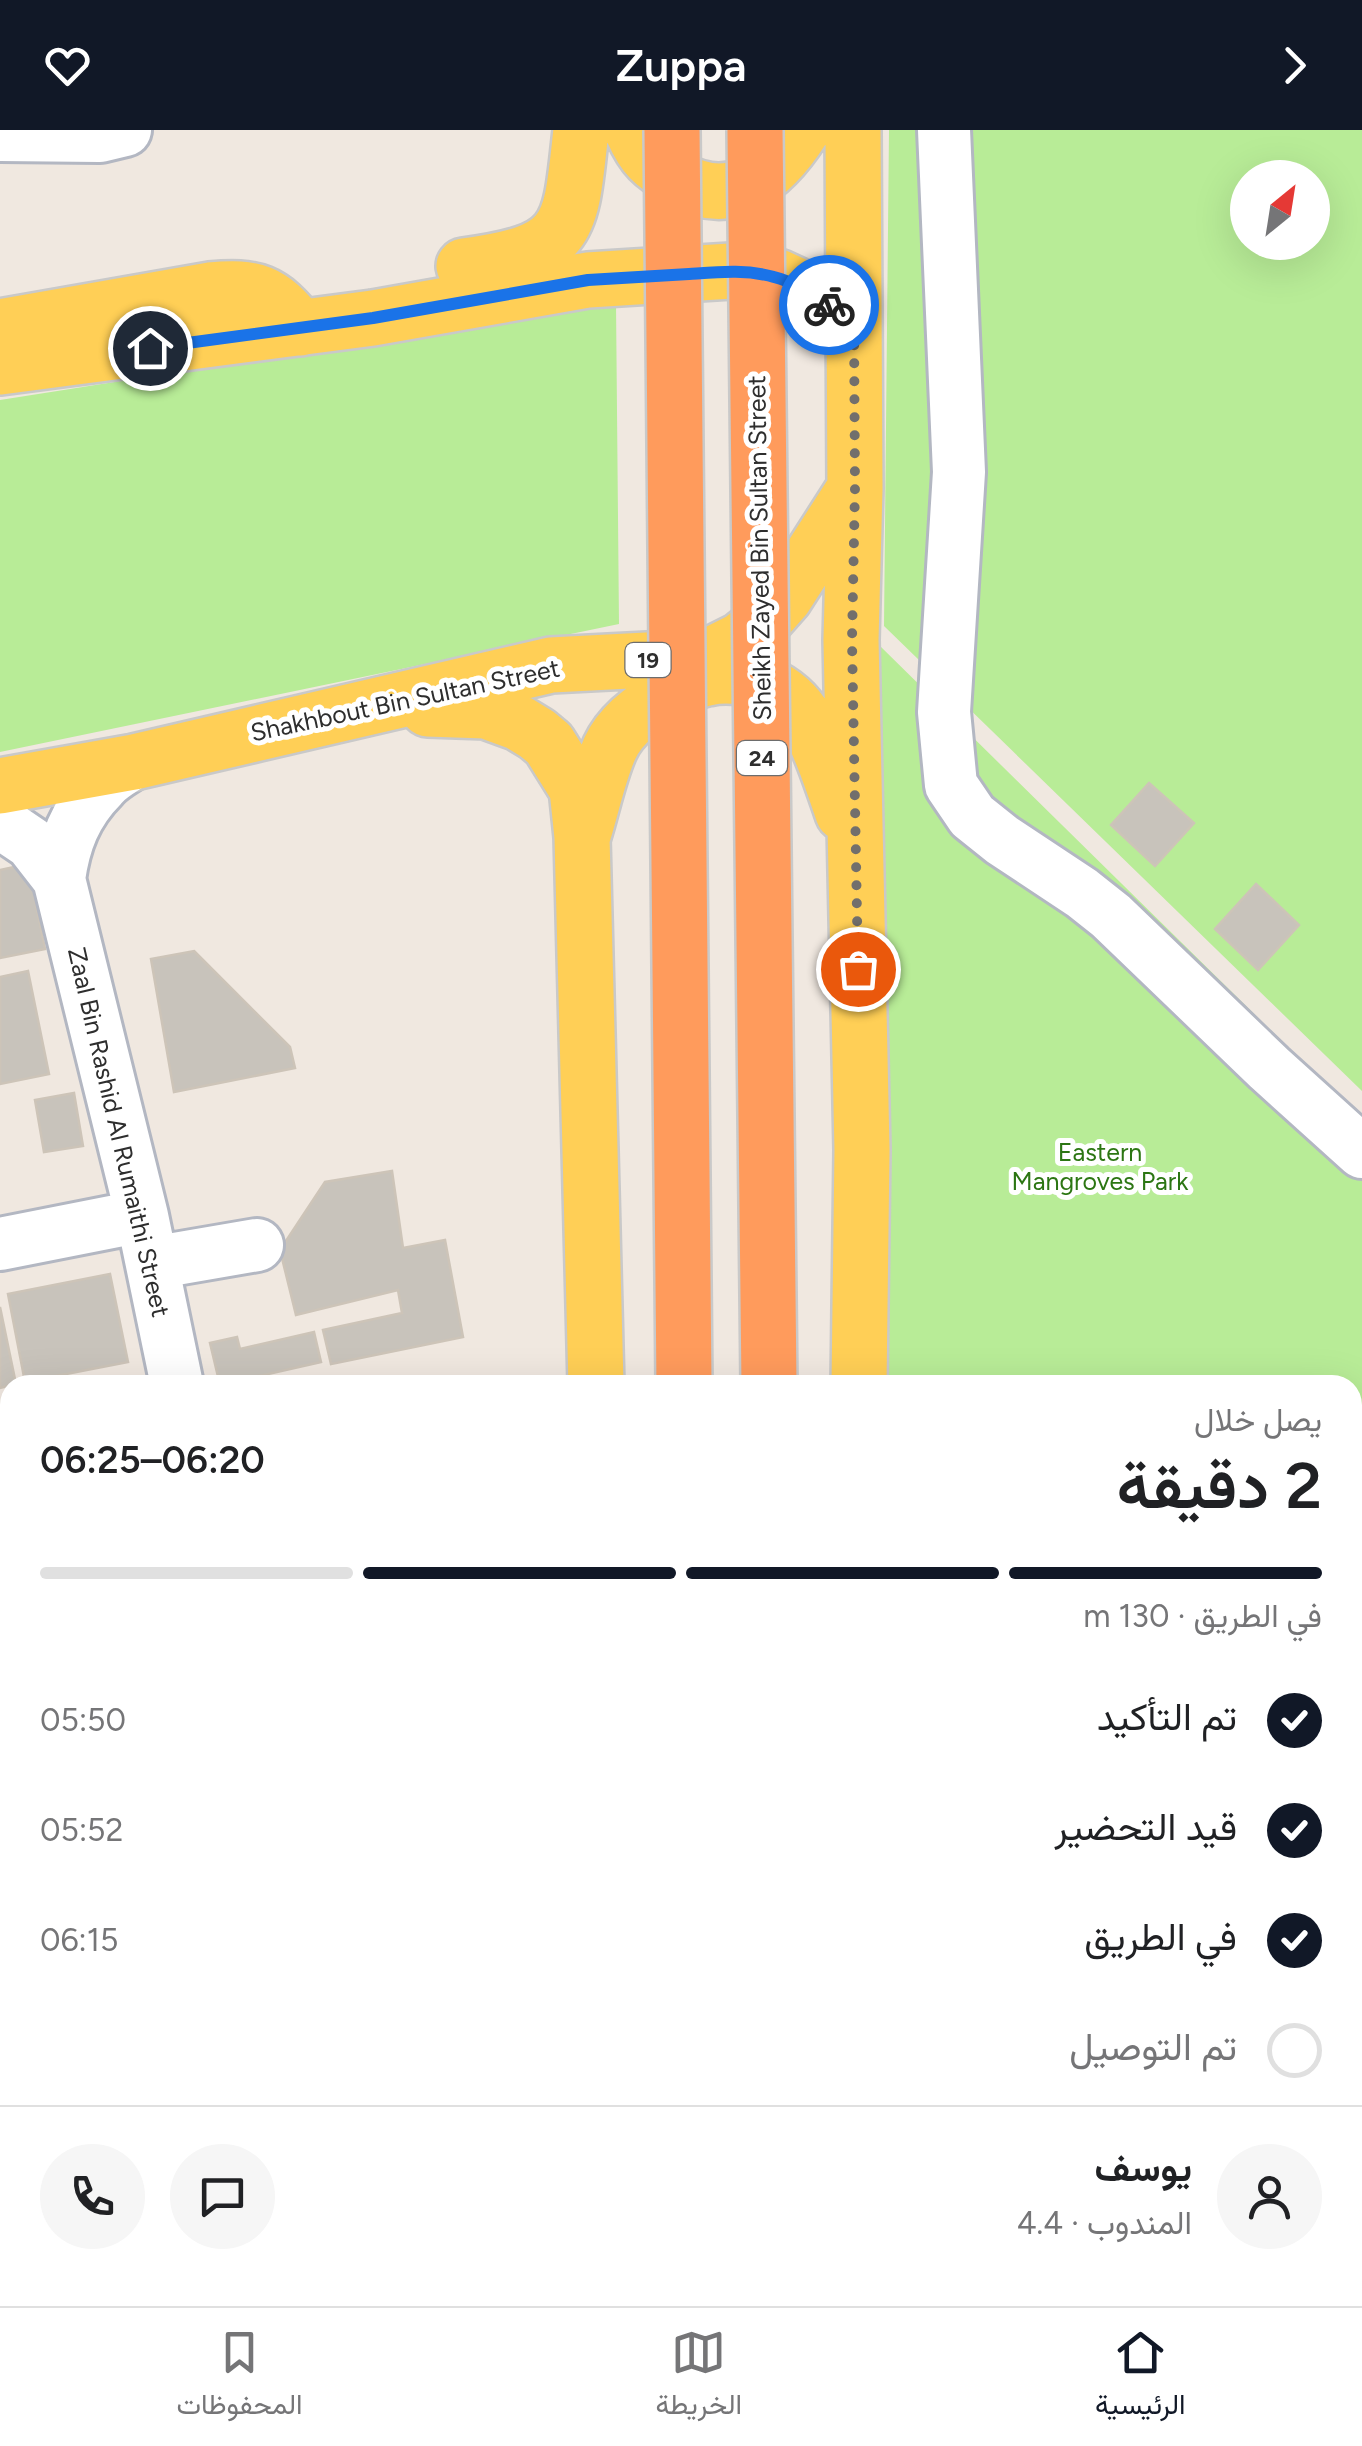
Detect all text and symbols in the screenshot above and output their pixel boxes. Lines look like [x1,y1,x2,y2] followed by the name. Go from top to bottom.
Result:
[40,38,95,93] icon: heart
[615,38,747,92] text: Zuppa
[1267,38,1322,93] icon: forward
[1230,160,1330,260] north arrow
[1230,160,1330,260] map controls
[779,255,879,355] courier
[802,278,857,333] icon: bike
[108,306,193,391] pin
[123,321,178,376] icon: home
[741,375,777,721] street label: Sheikh Zayed Bin Sultan Street
[626,643,670,677] road number: 19
[248,653,562,747] street label: Shakhbout Bin Sultan Street
[737,741,787,775] road number: 24
[816,927,901,1012] pin
[831,942,886,997] icon: bag
[62,944,176,1320] street label: Zaal Bin Rashid Al Rumaithi Street
[1012,1137,1189,1196] park label: Eastern Mangroves Park
[1194,1401,1322,1439] text: يصل خلال
[40,1437,265,1483] text: 06:20–06:25
[1117,1446,1322,1524] text: 2 دقيقة
[1083,1597,1322,1635] text: في الطريق · 130 m
[1267,1693,1322,1748] icon: check
[1097,1694,1237,1740] text: تم التأكيد
[40,1701,126,1739] text: 05:50
[1267,1803,1322,1858] icon: check
[1055,1804,1237,1850] text: قيد التحضير
[40,1811,123,1849] text: 05:52
[1267,1913,1322,1968] icon: check
[1084,1914,1237,1960] text: في الطريق
[40,1921,118,1959] text: 06:15
[1069,2024,1237,2070] text: تم التوصيل
[40,2144,145,2249] button: phone
[170,2144,275,2249] button: chat
[1217,2144,1322,2249] button: person
[1095,2145,1192,2191] text: يوسف
[1017,2204,1192,2242] text: المندوب · 4.4
[176,2325,303,2429] tab: المحفوظات
[656,2325,742,2429] tab: الخريطة
[1095,2325,1186,2429] tab: الرئيسية

